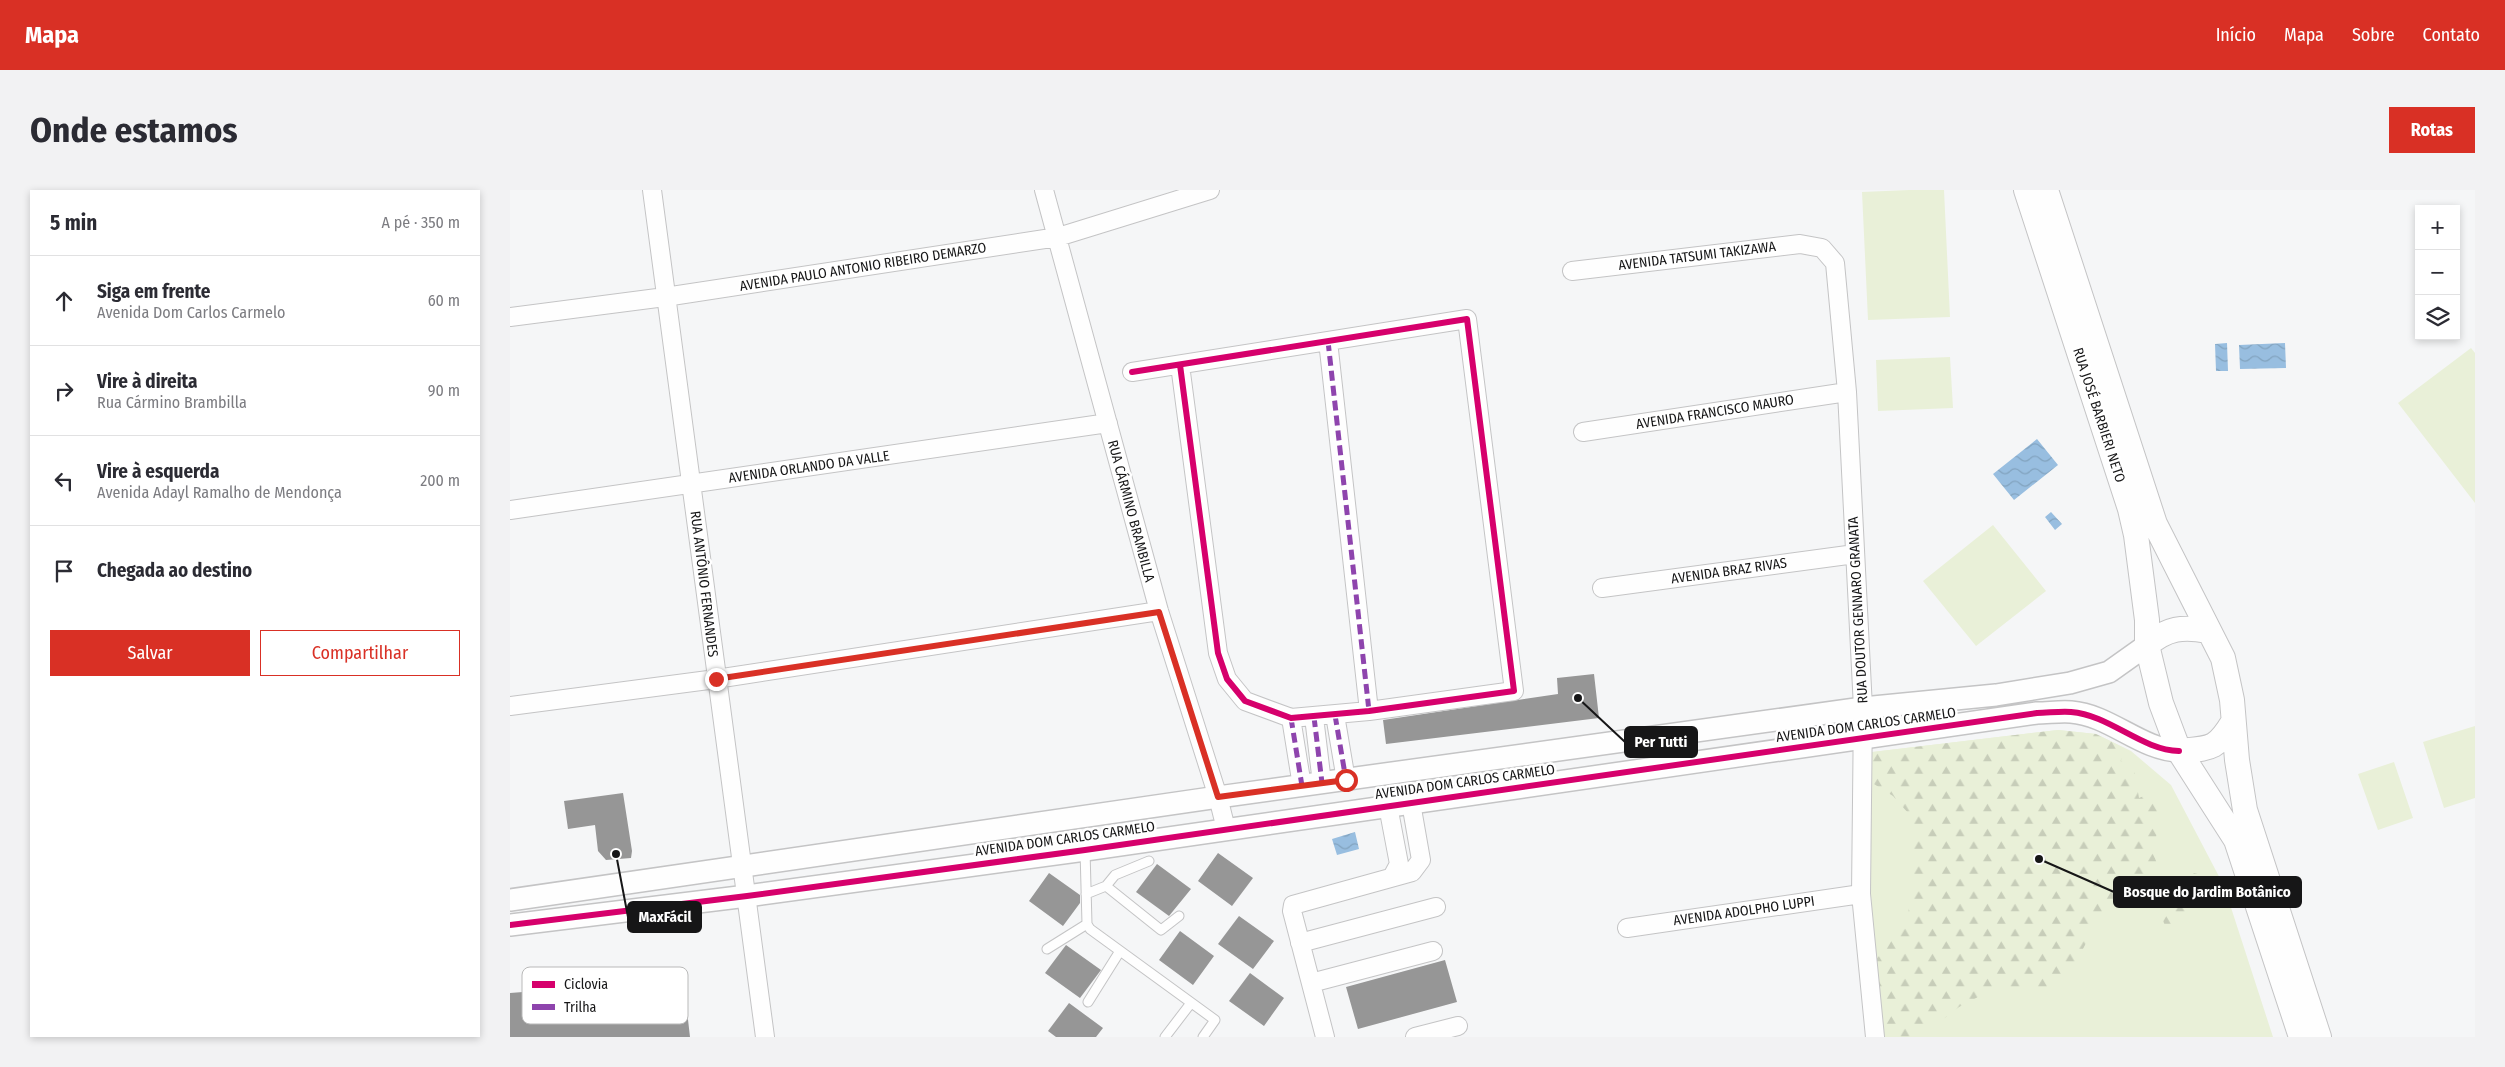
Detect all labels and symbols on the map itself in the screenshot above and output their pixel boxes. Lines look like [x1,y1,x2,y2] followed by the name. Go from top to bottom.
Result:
[1617,238,1777,274] street label: AVENIDA TATSUMI TAKIZAWA
[738,239,988,295] street label: AVENIDA PAULO ANTONIO RIBEIRO DEMARZO
[2069,345,2130,485] street label: RUA JOSÉ BARBIERI NETO
[1635,391,1795,433] street label: AVENIDA FRANCISCO MAURO
[1104,438,1159,584] street label: RUA CÁRMINO BRAMBILLA
[727,447,891,487] street label: AVENIDA ORLANDO DA VALLE
[687,510,722,658] street label: RUA ANTÔNIO FERNANDES
[1845,516,1871,704] street label: RUA DOUTOR GENNARO GRANATA
[1670,554,1788,588] street label: AVENIDA BRAZ RIVAS
[705,668,728,691] route end
[1775,704,1957,746] street label: AVENIDA DOM CARLOS CARMELO
[1625,727,1697,757] callout: Per Tutti
[1635,733,1688,751] text: Per Tutti
[1374,761,1556,803] street label: AVENIDA DOM CARLOS CARMELO
[1335,769,1358,792] route start
[974,818,1156,860] street label: AVENIDA DOM CARLOS CARMELO
[2114,877,2301,907] callout: Bosque do Jardim Botânico
[2123,883,2291,901] text: Bosque do Jardim Botânico
[1672,893,1816,929] street label: AVENIDA ADOLPHO LUPPI
[628,902,701,932] callout: MaxFácil
[639,908,692,926] text: MaxFácil
[522,967,688,1024] legend
[564,976,608,993] text: Ciclovia
[564,999,597,1016] text: Trilha

